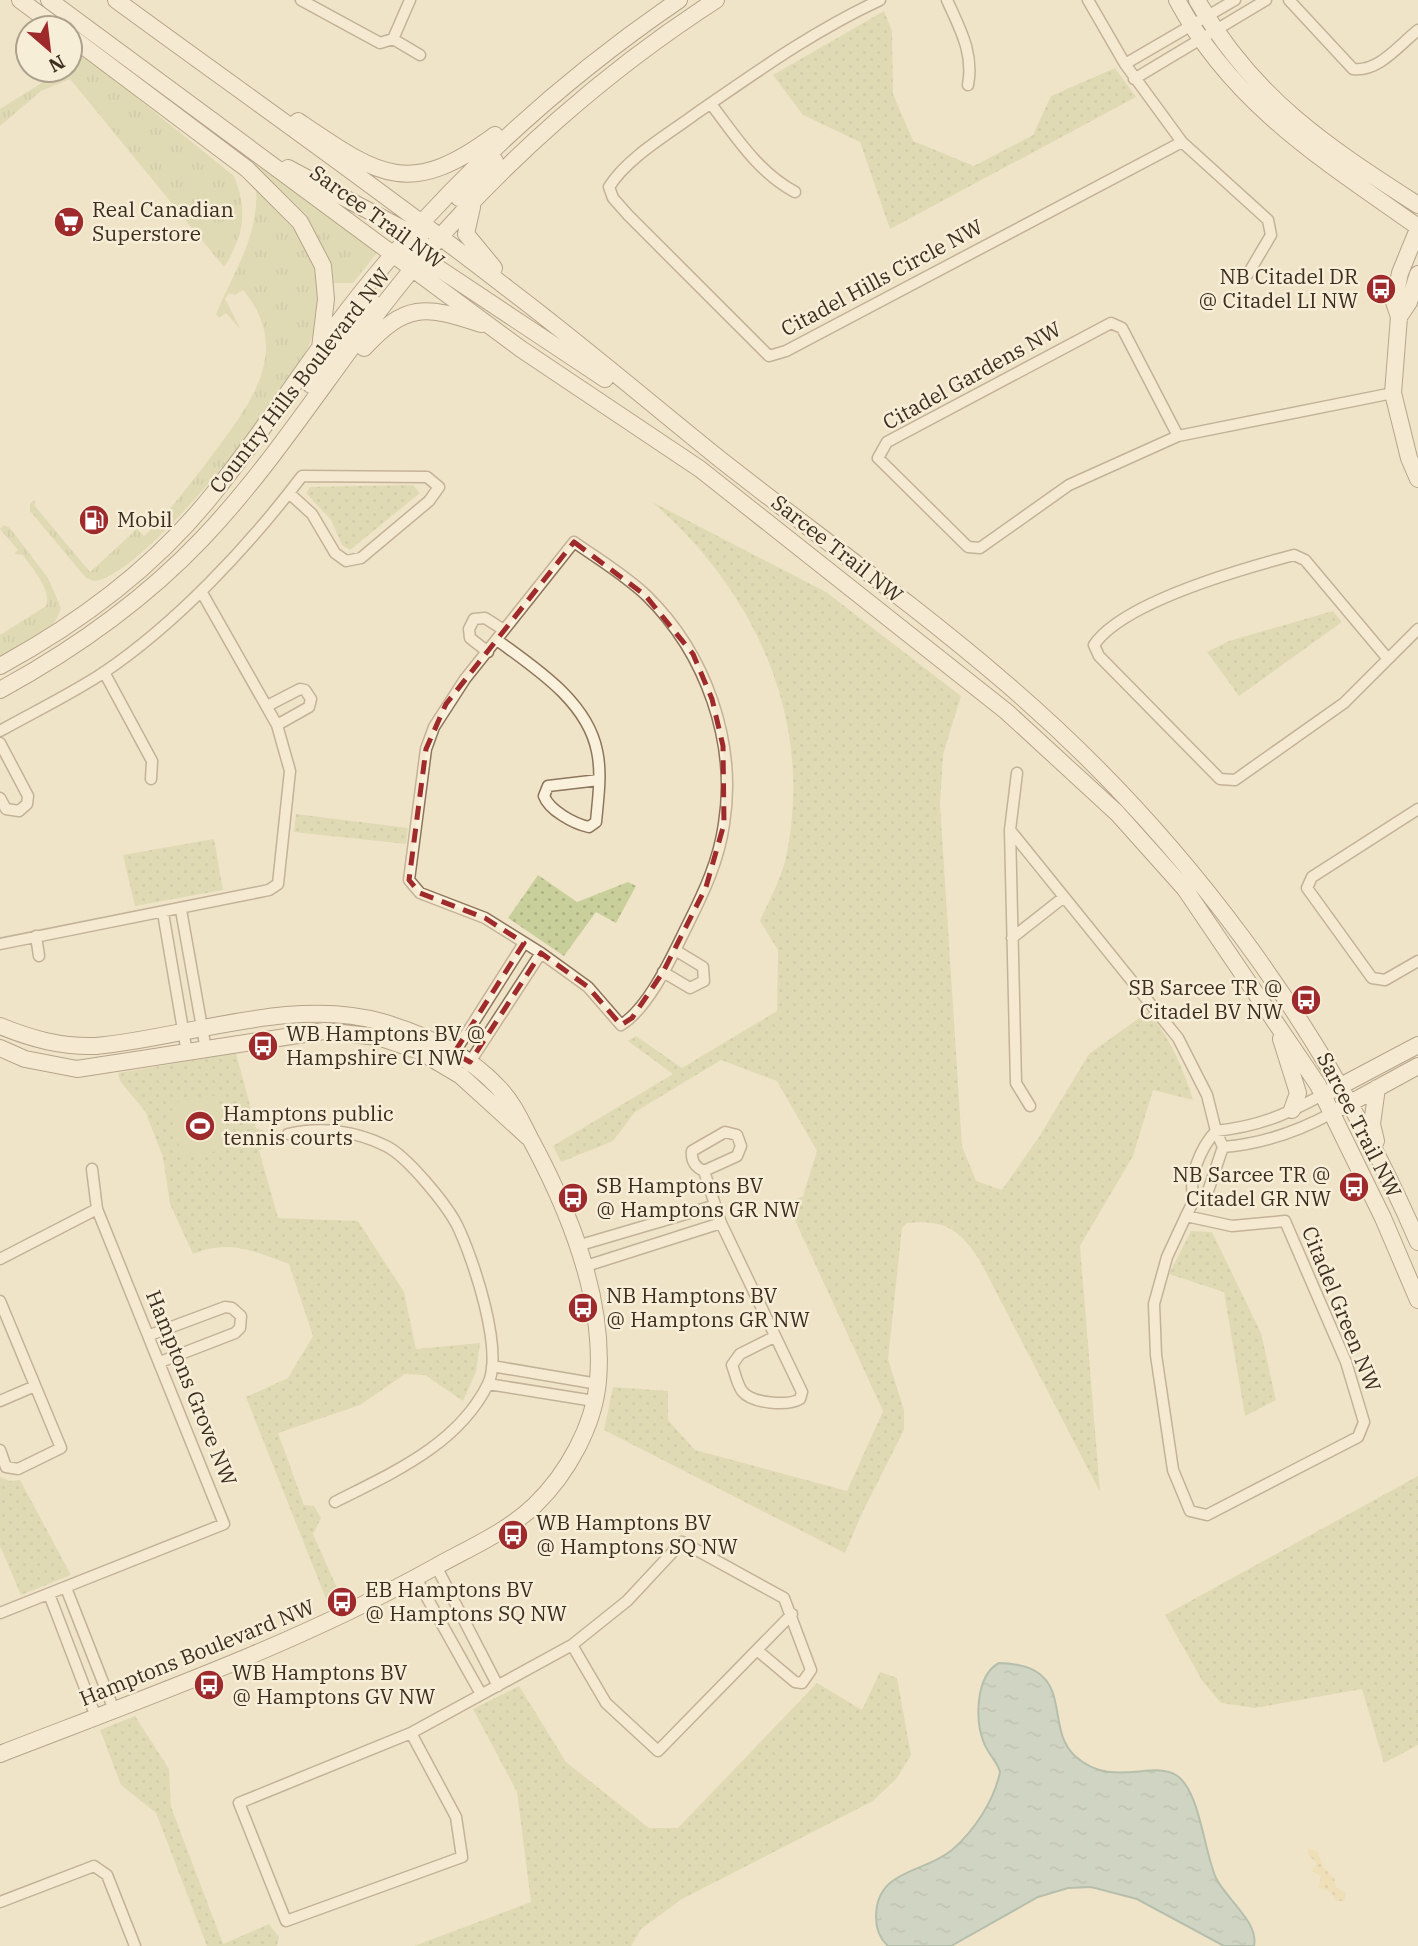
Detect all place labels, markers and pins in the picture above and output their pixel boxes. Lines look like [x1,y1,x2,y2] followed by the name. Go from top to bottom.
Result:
[92,195,234,247] place label: Real Canadian Superstore
[52,205,86,239] supermarket icon: Real Canadian Superstore
[1198,262,1358,314] place label: NB Citadel DR @ Citadel LI NW
[1364,272,1398,306] bus stop icon: NB Citadel DR @ Citadel LI NW
[77,503,111,537] fuel station icon: Mobil
[117,505,173,533] place label: Mobil
[1129,973,1283,1025] place label: SB Sarcee TR @ Citadel BV NW
[1289,983,1323,1017] bus stop icon: SB Sarcee TR @ Citadel BV NW
[286,1019,486,1071] place label: WB Hamptons BV @ Hampshire CI NW
[246,1029,280,1063] bus stop icon: WB Hamptons BV @ Hampshire CI NW
[223,1099,394,1151] place label: Hamptons public tennis courts
[183,1109,217,1143] sports icon: Hamptons public tennis courts
[1173,1160,1331,1212] place label: NB Sarcee TR @ Citadel GR NW
[1337,1170,1371,1204] bus stop icon: NB Sarcee TR @ Citadel GR NW
[596,1171,800,1223] place label: SB Hamptons BV @ Hamptons GR NW
[556,1181,590,1215] bus stop icon: SB Hamptons BV @ Hamptons GR NW
[606,1281,810,1333] place label: NB Hamptons BV @ Hamptons GR NW
[566,1291,600,1325] bus stop icon: NB Hamptons BV @ Hamptons GR NW
[536,1508,738,1560] place label: WB Hamptons BV @ Hamptons SQ NW
[496,1518,530,1552] bus stop icon: WB Hamptons BV @ Hamptons SQ NW
[365,1575,567,1627] place label: EB Hamptons BV @ Hamptons SQ NW
[325,1585,359,1619] bus stop icon: EB Hamptons BV @ Hamptons SQ NW
[232,1658,435,1710] place label: WB Hamptons BV @ Hamptons GV NW
[192,1668,226,1702] bus stop icon: WB Hamptons BV @ Hamptons GV NW

